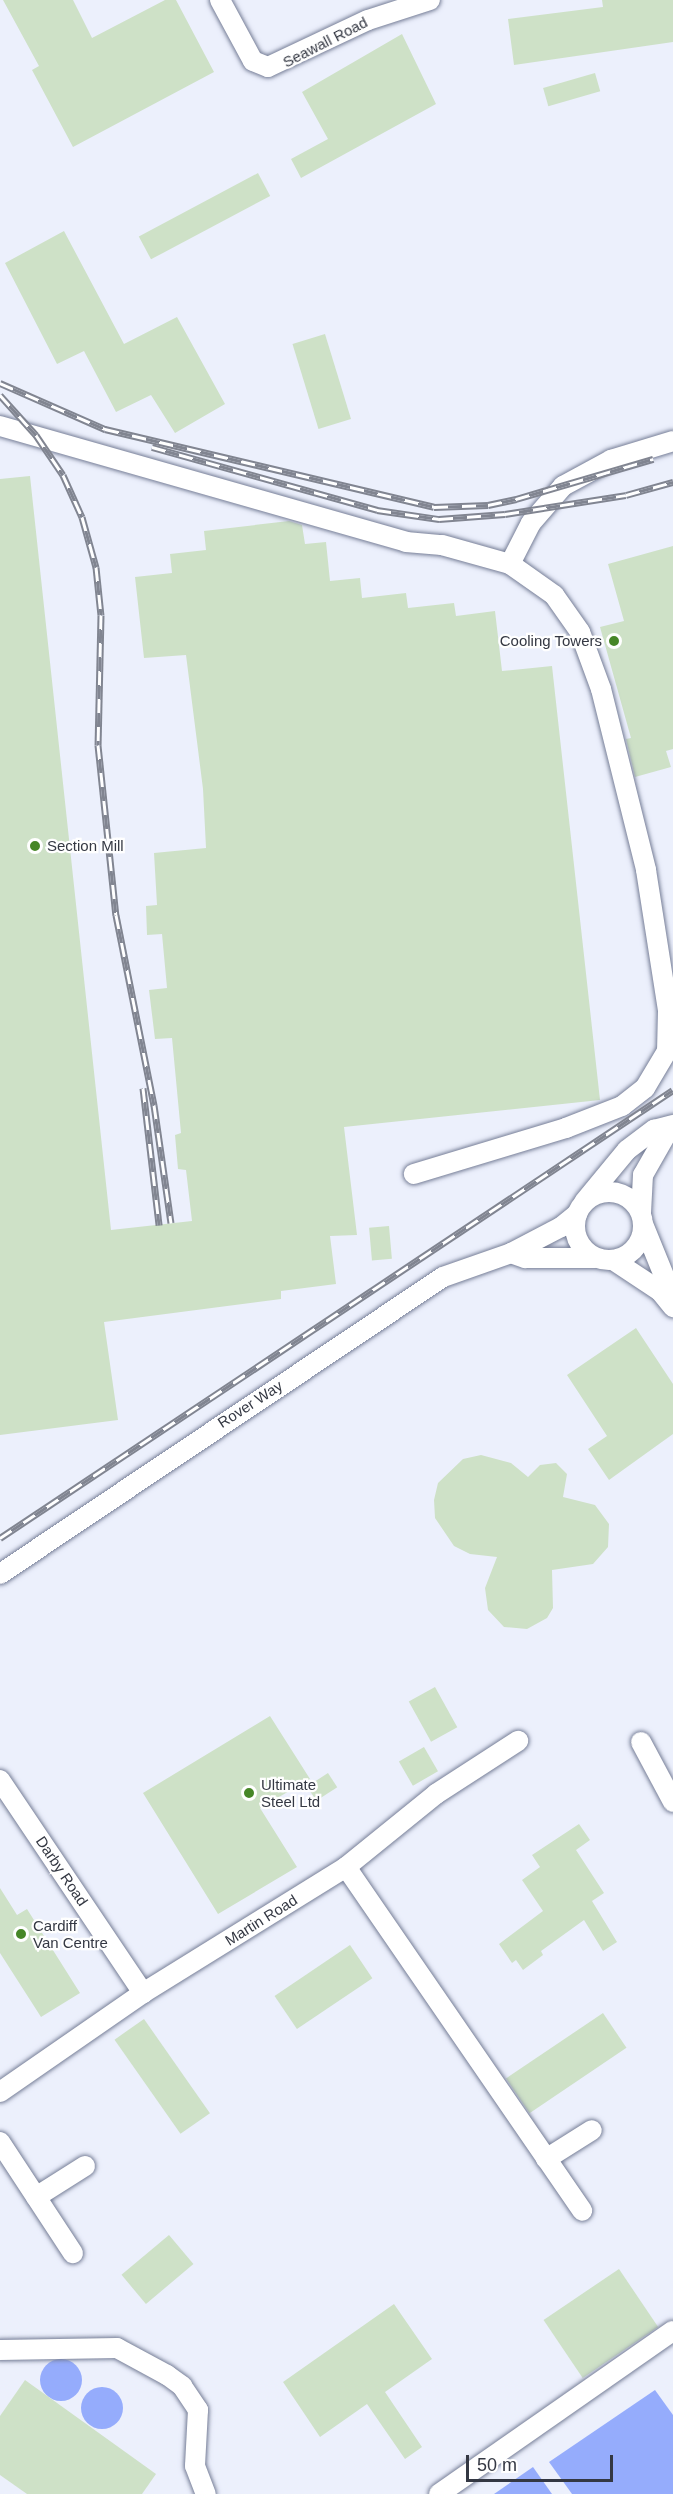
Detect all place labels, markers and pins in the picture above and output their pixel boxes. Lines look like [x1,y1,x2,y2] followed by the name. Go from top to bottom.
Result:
[499,632,602,650] place label: Cooling Towers
[607,634,621,648] marker: Cooling Towers
[47,837,124,855] place label: Section Mill
[28,839,42,853] marker: Section Mill
[261,1775,320,1810] place label: Ultimate Steel Ltd
[242,1786,256,1800] marker: Ultimate Steel Ltd
[33,1916,108,1951] place label: Cardiff Van Centre
[14,1927,28,1941] marker: Cardiff Van Centre

